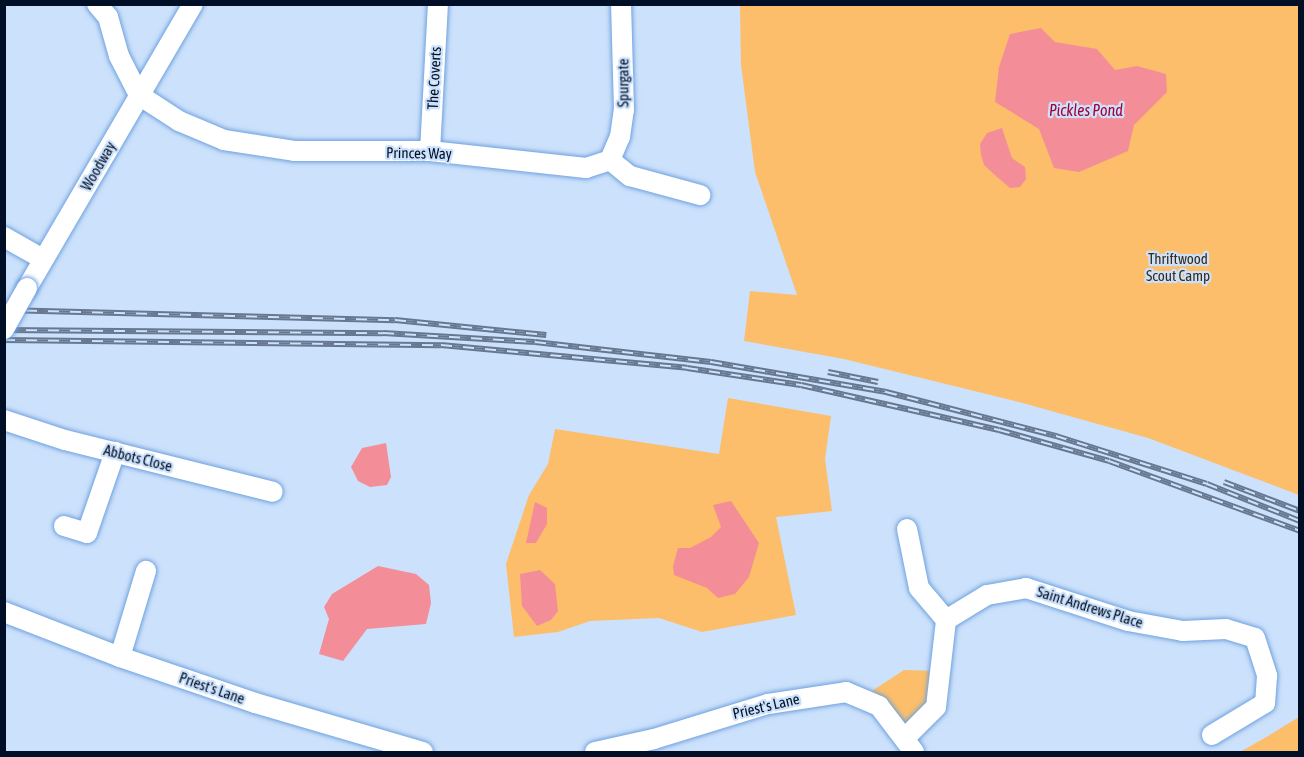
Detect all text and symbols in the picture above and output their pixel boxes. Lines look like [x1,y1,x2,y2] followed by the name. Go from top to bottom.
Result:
[423,46,445,110] street label: The Coverts
[614,59,632,107] street label: Spurgate
[1049,100,1123,120] water label: Pickles Pond
[77,138,119,194] street label: Woodway
[386,143,452,163] street label: Princes Way
[1146,249,1210,284] park label: Thriftwood Scout Camp
[102,441,174,475] street label: Abbots Close
[1035,582,1145,632] street label: Saint Andrews Place
[177,668,247,708] street label: Priest's Lane
[731,690,801,722] street label: Priest's Lane

